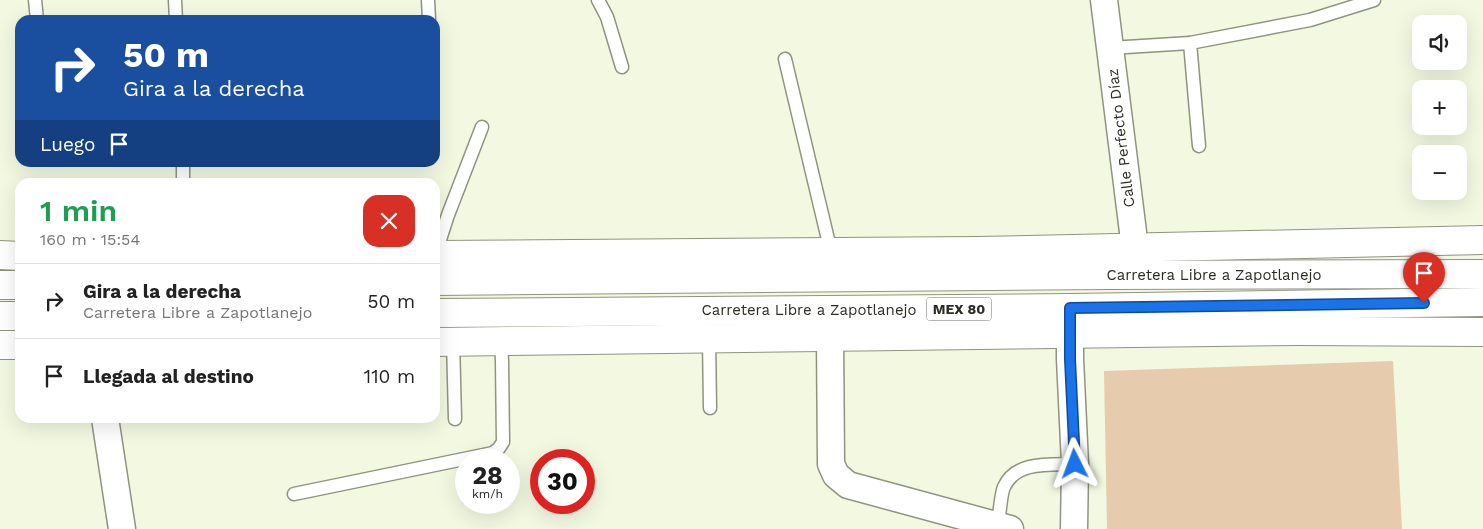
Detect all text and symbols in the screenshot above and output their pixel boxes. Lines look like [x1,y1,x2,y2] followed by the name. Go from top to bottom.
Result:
[1412,15,1467,200] map controls
[1412,15,1467,70] button: sound
[123,34,209,76] text: 50 m
[40,35,105,100] icon: right
[1104,67,1138,209] street label: Calle Perfecto Díaz
[123,76,305,101] text: Gira a la derecha
[1412,80,1467,135] button: +
[105,130,133,158] icon: arrive
[40,133,95,156] text: Luego
[1412,145,1467,200] button: −
[40,193,117,228] text: 1 min
[363,195,415,247] button: close
[40,230,140,249] text: 160 m · 15:54
[1403,252,1445,303] pin
[1410,259,1438,287] icon: arrive
[1106,266,1322,284] street label: Carretera Libre a Zapotlanejo
[83,280,241,303] text: Gira a la derecha
[40,287,68,315] icon: right
[368,290,415,313] text: 50 m
[926,298,992,320] road number: MEX 80
[701,301,917,319] street label: Carretera Libre a Zapotlanejo
[83,303,312,322] text: Carretera Libre a Zapotlanejo
[40,362,68,390] icon: arrive
[83,365,254,388] text: Llegada al destino
[364,365,415,388] text: 110 m
[1048,437,1100,489] position arrow
[530,449,595,514] speed limit sign: 30
[472,461,503,490] text: 28
[472,487,503,501] text: km/h

